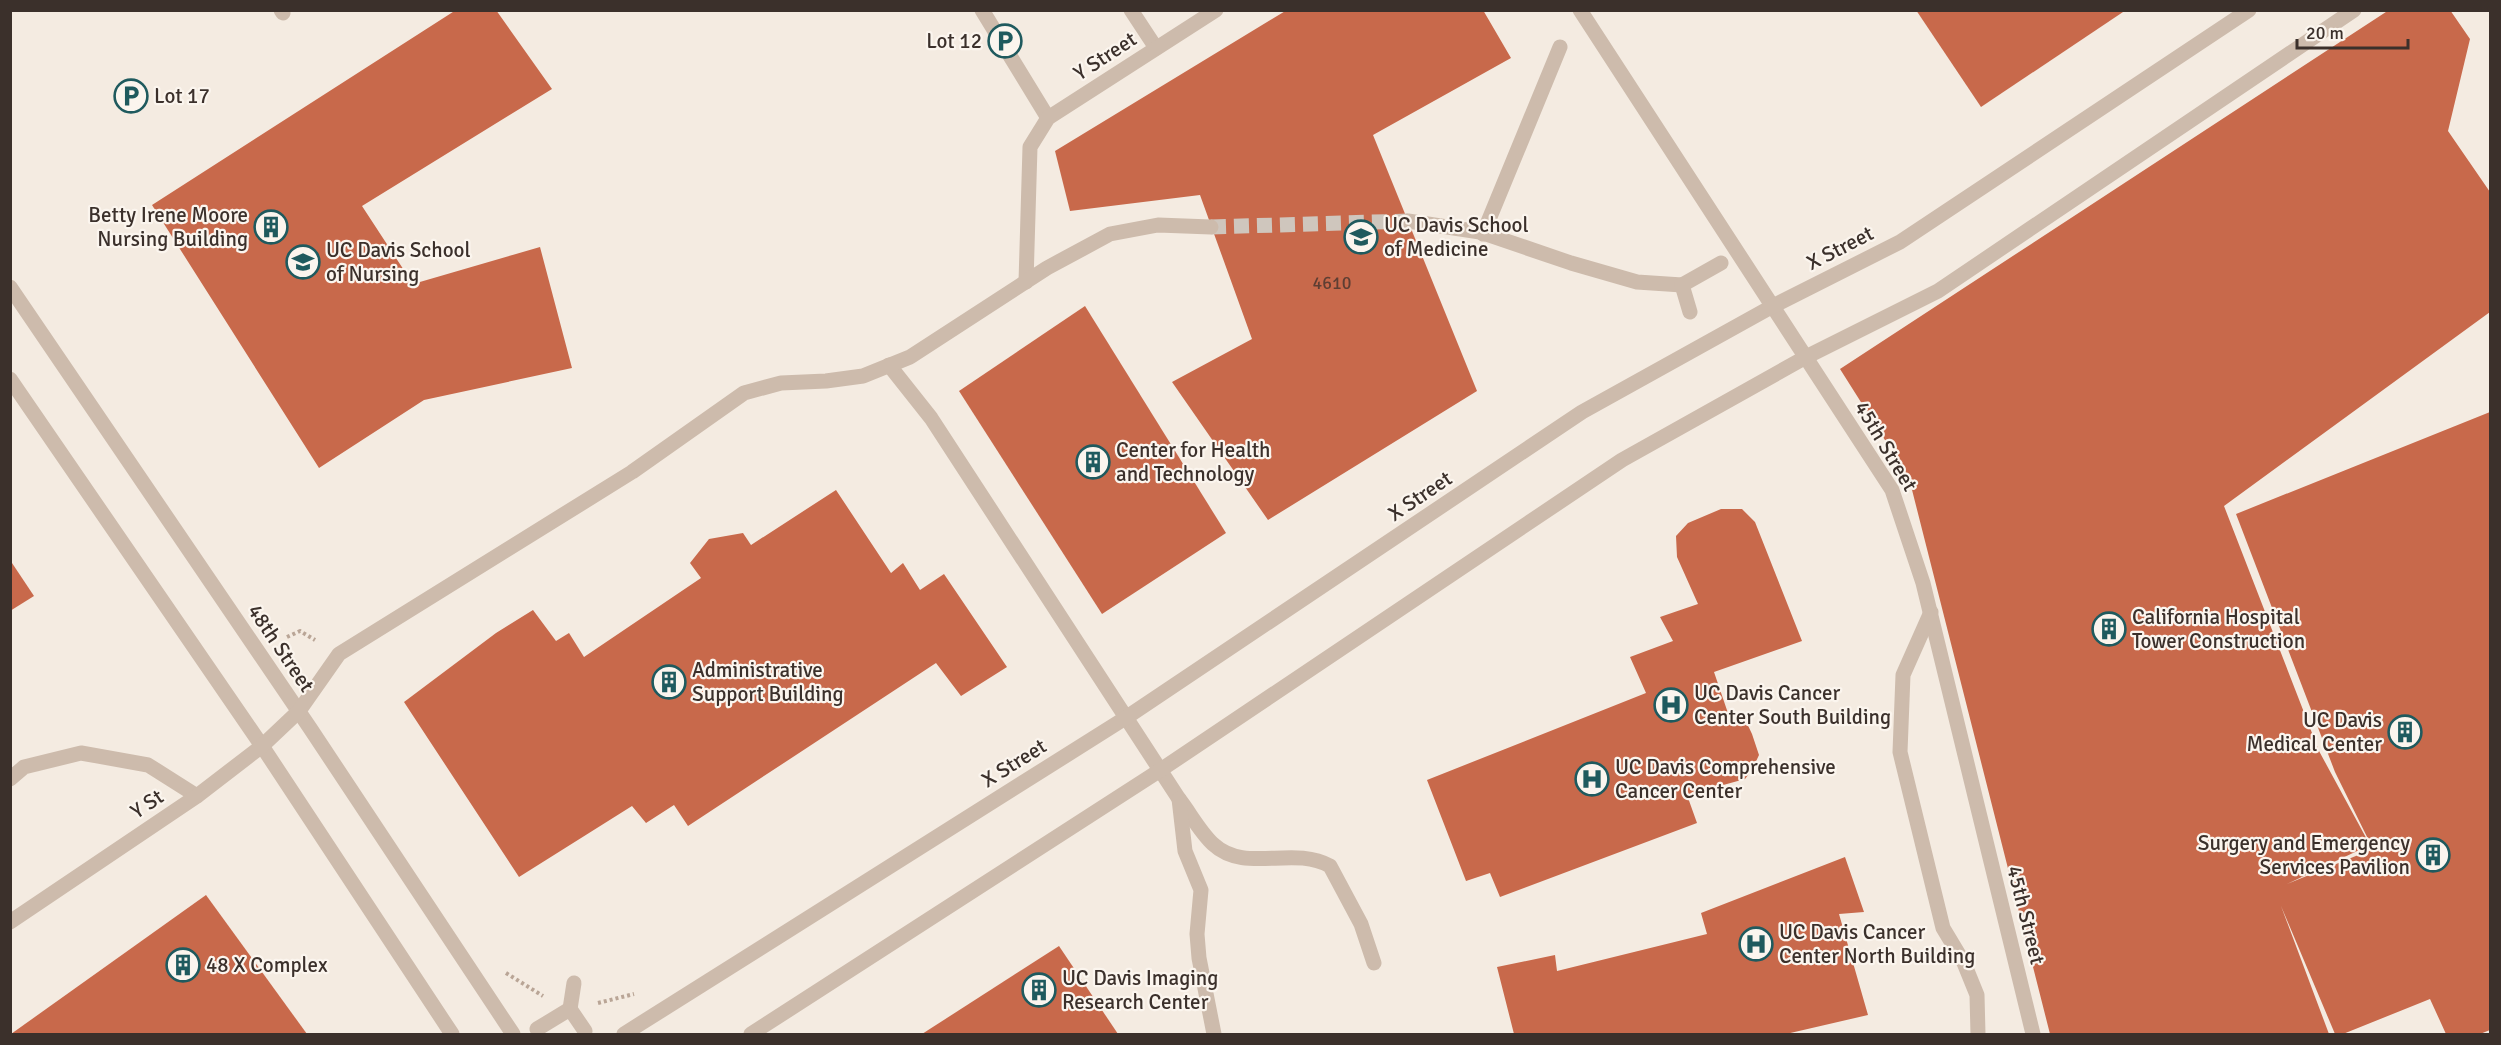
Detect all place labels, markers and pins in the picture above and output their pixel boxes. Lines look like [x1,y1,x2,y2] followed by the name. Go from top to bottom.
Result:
[987,23,1023,59] parking icon: Lot 12
[926,28,982,54] place label: Lot 12
[113,78,149,114] parking icon: Lot 17
[154,83,210,109] place label: Lot 17
[88,202,248,252] place label: Betty Irene Moore Nursing Building
[253,209,289,245] building icon: Betty Irene Moore Nursing Building
[1384,212,1529,262] place label: UC Davis School of Medicine
[1343,219,1379,255] school or university icon: UC Davis School of Medicine
[326,237,471,287] place label: UC Davis School of Nursing
[285,244,321,280] school or university icon: UC Davis School of Nursing
[1116,437,1271,487] place label: Center for Health and Technology
[1075,444,1111,480] building icon: Center for Health and Technology
[2132,604,2305,654] place label: California Hospital Tower Construction
[2091,611,2127,647] building icon: California Hospital Tower Construction
[692,657,844,707] place label: Administrative Support Building
[651,664,687,700] building icon: Administrative Support Building
[1694,680,1891,730] place label: UC Davis Cancer Center South Building
[1653,687,1689,723] hospital icon: UC Davis Cancer Center South Building
[2247,707,2382,757] place label: UC Davis Medical Center
[2387,714,2423,750] building icon: UC Davis Medical Center
[1615,754,1836,804] place label: UC Davis Comprehensive Cancer Center
[1574,761,1610,797] hospital icon: UC Davis Comprehensive Cancer Center
[2198,830,2410,880] place label: Surgery and Emergency Services Pavilion
[2415,837,2451,873] building icon: Surgery and Emergency Services Pavilion
[1779,919,1975,969] place label: UC Davis Cancer Center North Building
[1738,926,1774,962] hospital icon: UC Davis Cancer Center North Building
[165,947,201,983] building icon: 48 X Complex
[206,952,328,978] place label: 48 X Complex
[1062,965,1218,1015] place label: UC Davis Imaging Research Center
[1021,972,1057,1008] building icon: UC Davis Imaging Research Center

